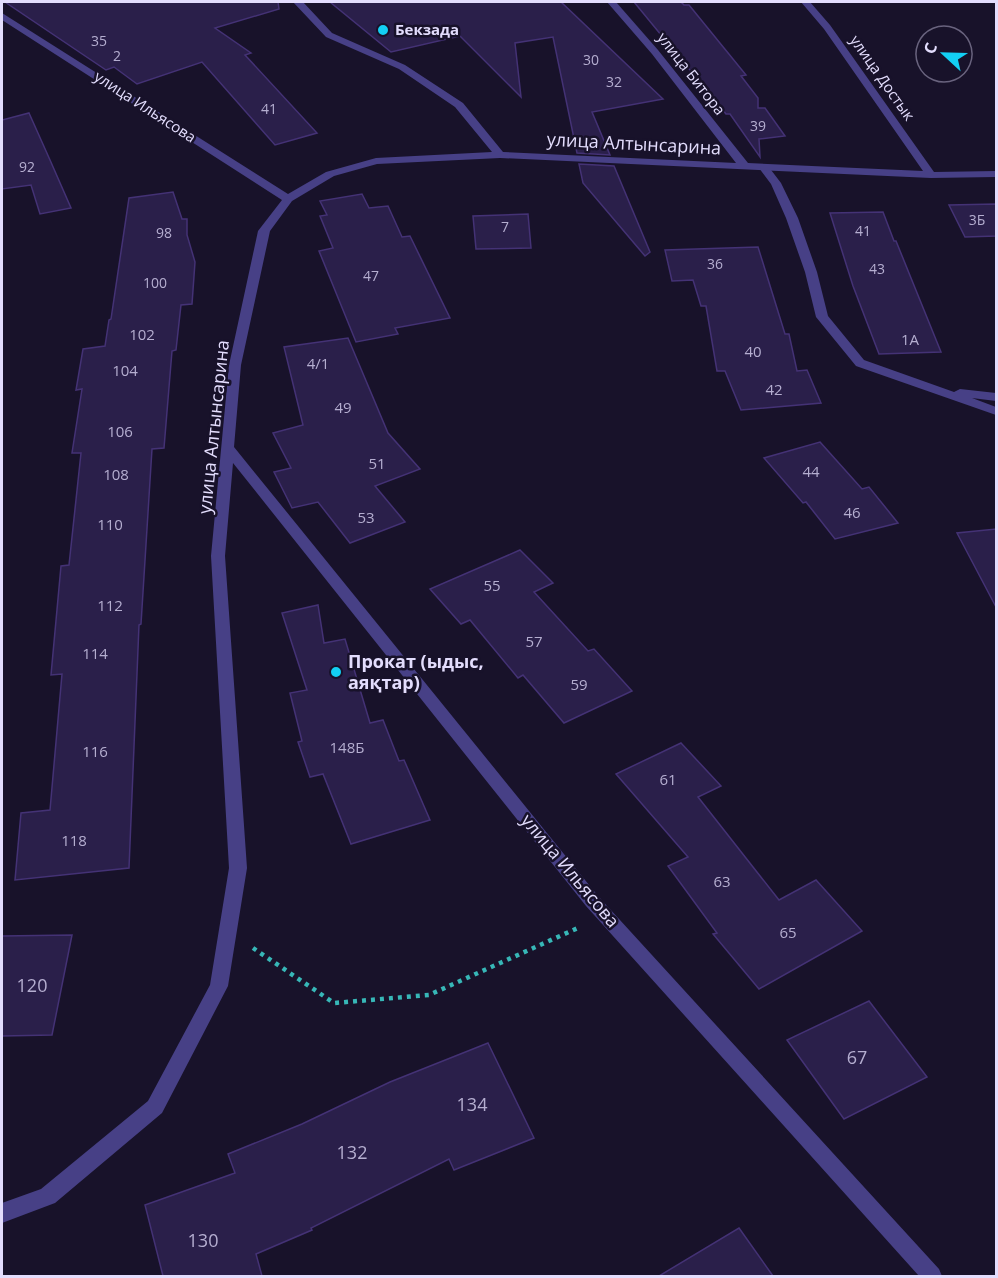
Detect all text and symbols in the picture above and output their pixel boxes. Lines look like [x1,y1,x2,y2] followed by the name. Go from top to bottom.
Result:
[395,19,459,39] place label: Бекзада
[376,23,390,37] marker: Бекзада
[914,24,974,84] north arrow
[653,28,730,119] street label: улица Битора
[91,31,107,50] house number: 35
[846,31,920,124] street label: улица Достык
[918,40,942,57] text: С
[113,46,121,65] house number: 2
[583,50,599,69] house number: 30
[91,66,200,147] street label: улица Ильясова
[606,72,622,91] house number: 32
[261,99,277,118] house number: 41
[750,116,766,135] house number: 39
[546,126,722,160] street label: улица Алтынсарина
[19,157,35,176] house number: 92
[969,210,985,229] house number: 3Б
[501,217,509,236] house number: 7
[855,221,871,240] house number: 41
[156,223,172,242] house number: 98
[707,254,723,273] house number: 36
[869,259,885,278] house number: 43
[363,266,379,285] house number: 47
[143,273,167,292] house number: 100
[129,324,155,344] house number: 102
[901,329,920,349] house number: 1А
[192,339,234,515] street label: улица Алтынсарина
[744,341,762,361] house number: 40
[307,353,329,373] house number: 4/1
[112,360,138,380] house number: 104
[765,379,783,399] house number: 42
[334,397,352,417] house number: 49
[107,421,133,441] house number: 106
[368,453,386,473] house number: 51
[802,461,820,481] house number: 44
[103,464,129,484] house number: 108
[843,502,861,522] house number: 46
[357,507,375,527] house number: 53
[97,514,123,534] house number: 110
[483,575,501,595] house number: 55
[97,595,123,615] house number: 112
[525,631,543,651] house number: 57
[82,643,108,663] house number: 114
[348,649,484,694] place label: Прокат (ыдыс, аяқтар)
[329,665,343,679] marker: Прокат (ыдыс, аяқтар)
[570,674,588,694] house number: 59
[330,737,364,757] house number: 148Б
[82,741,108,761] house number: 116
[659,769,677,789] house number: 61
[516,809,625,932] street label: улица Ильясова
[61,830,87,850] house number: 118
[713,871,731,891] house number: 63
[779,922,797,942] house number: 65
[17,973,47,997] house number: 120
[847,1045,867,1069] house number: 67
[457,1092,487,1116] house number: 134
[337,1140,367,1164] house number: 132
[188,1228,218,1252] house number: 130

